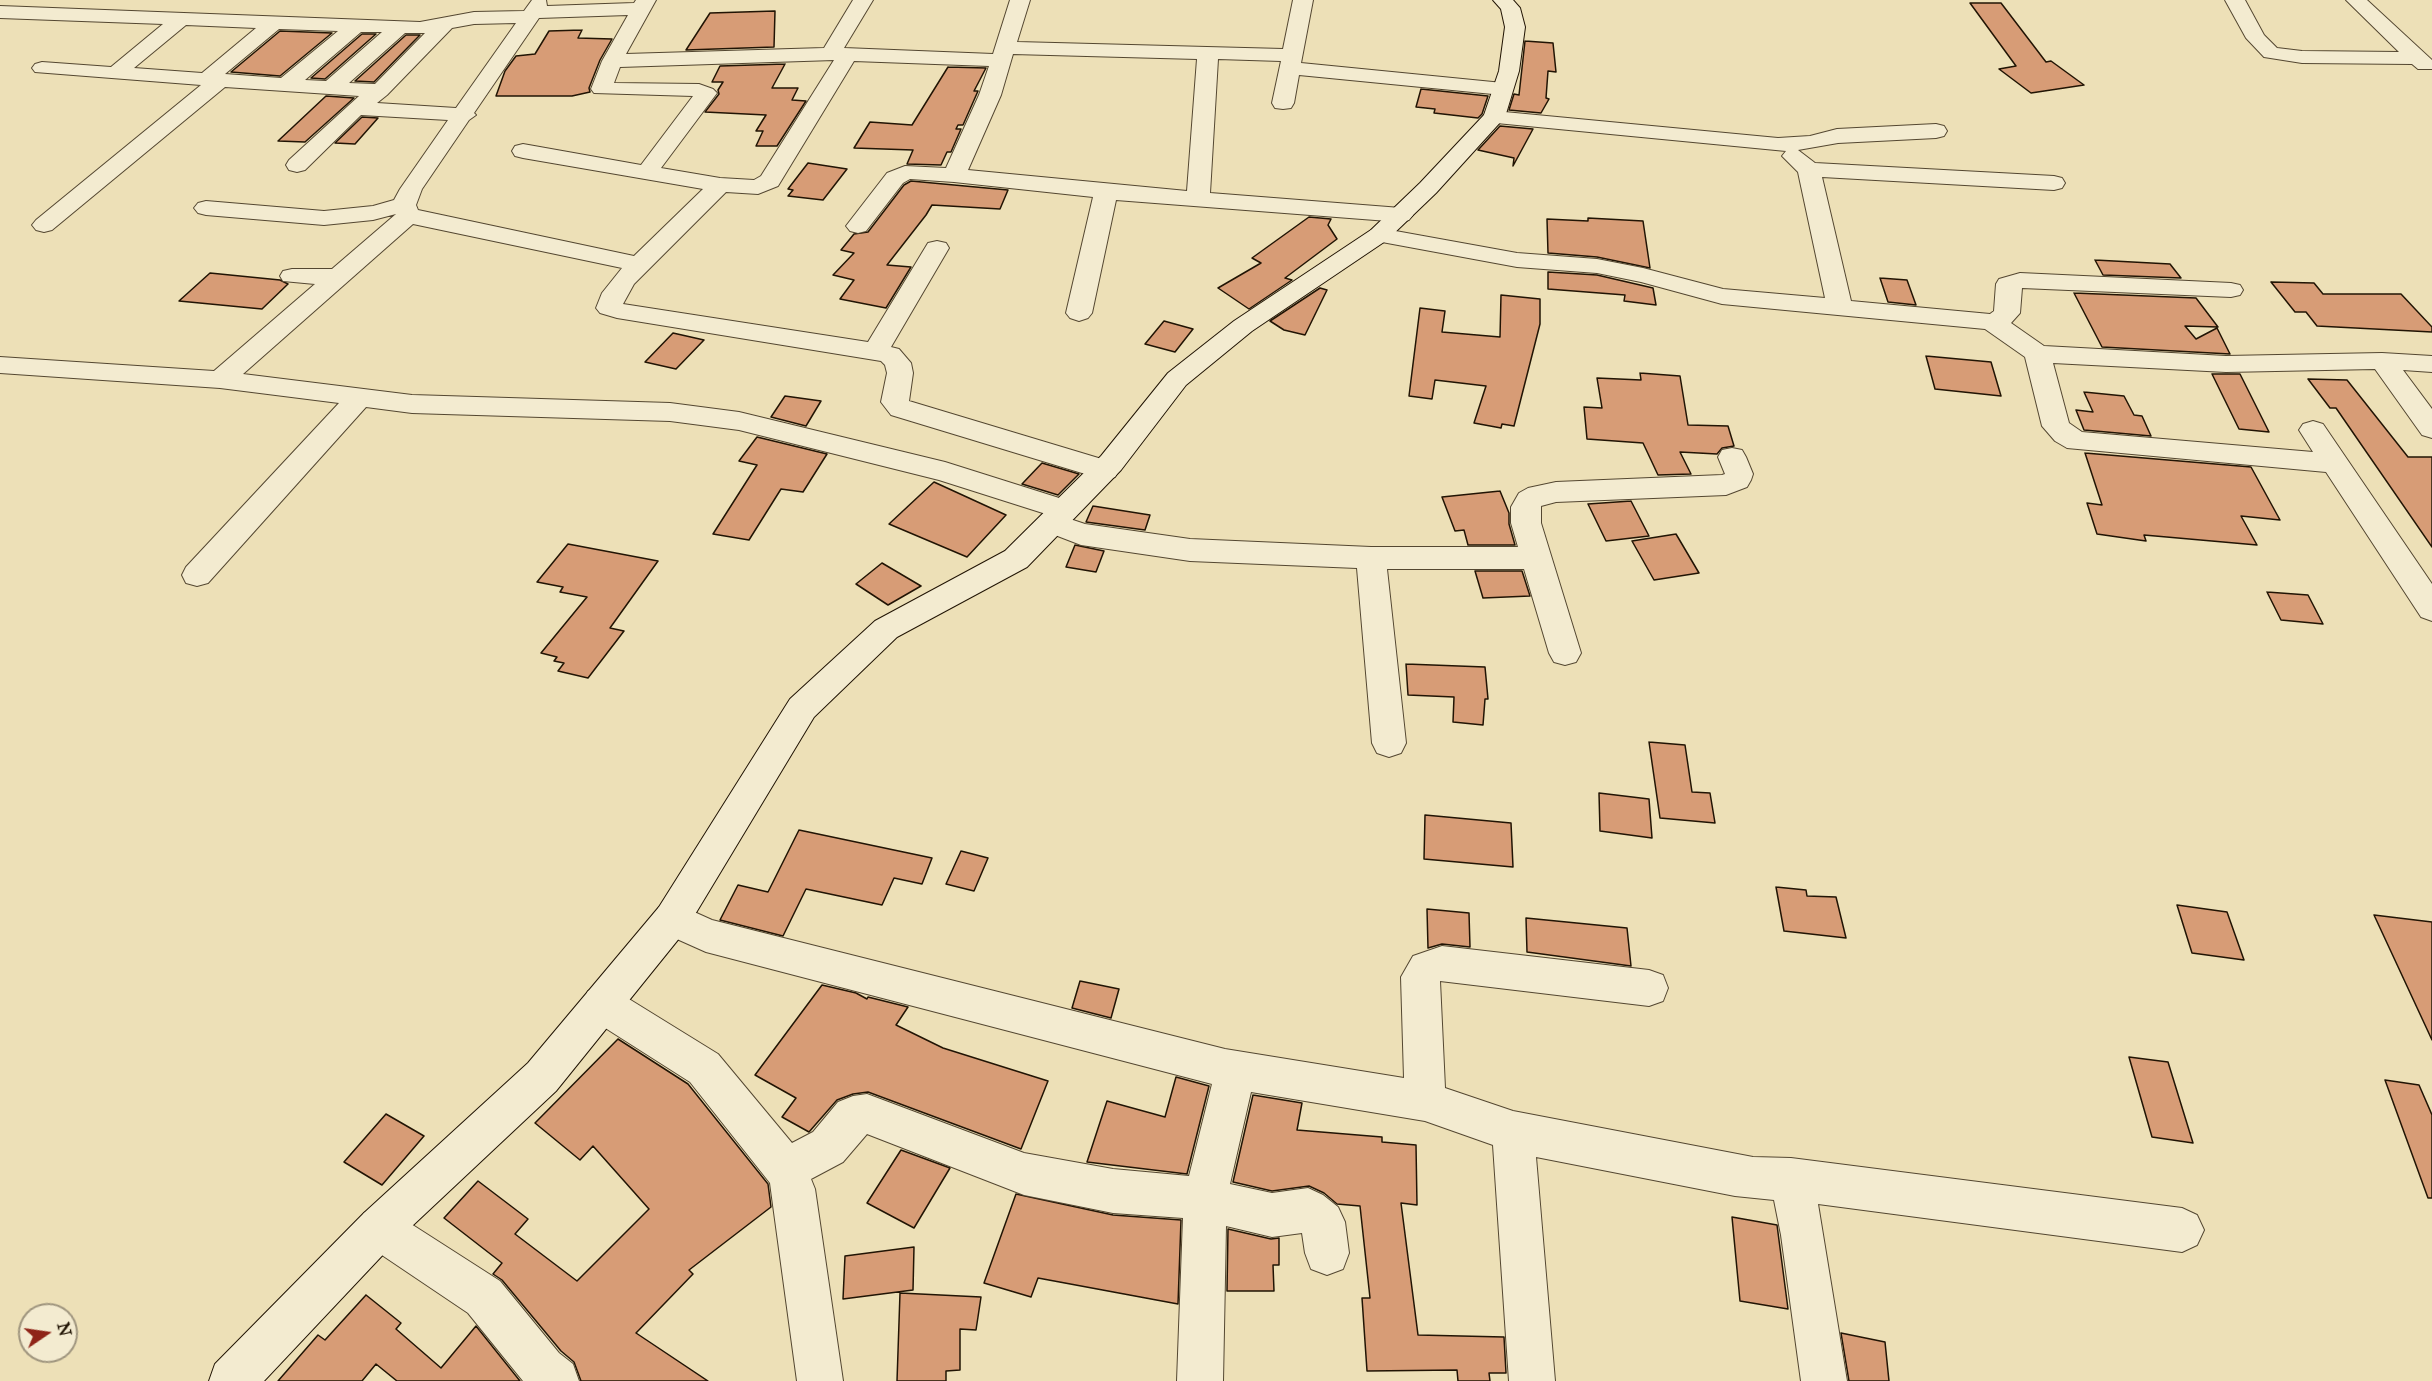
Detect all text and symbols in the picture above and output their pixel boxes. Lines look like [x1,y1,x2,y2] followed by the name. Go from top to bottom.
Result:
[18,1303,78,1363] north arrow
[53,1321,75,1338] text: N

